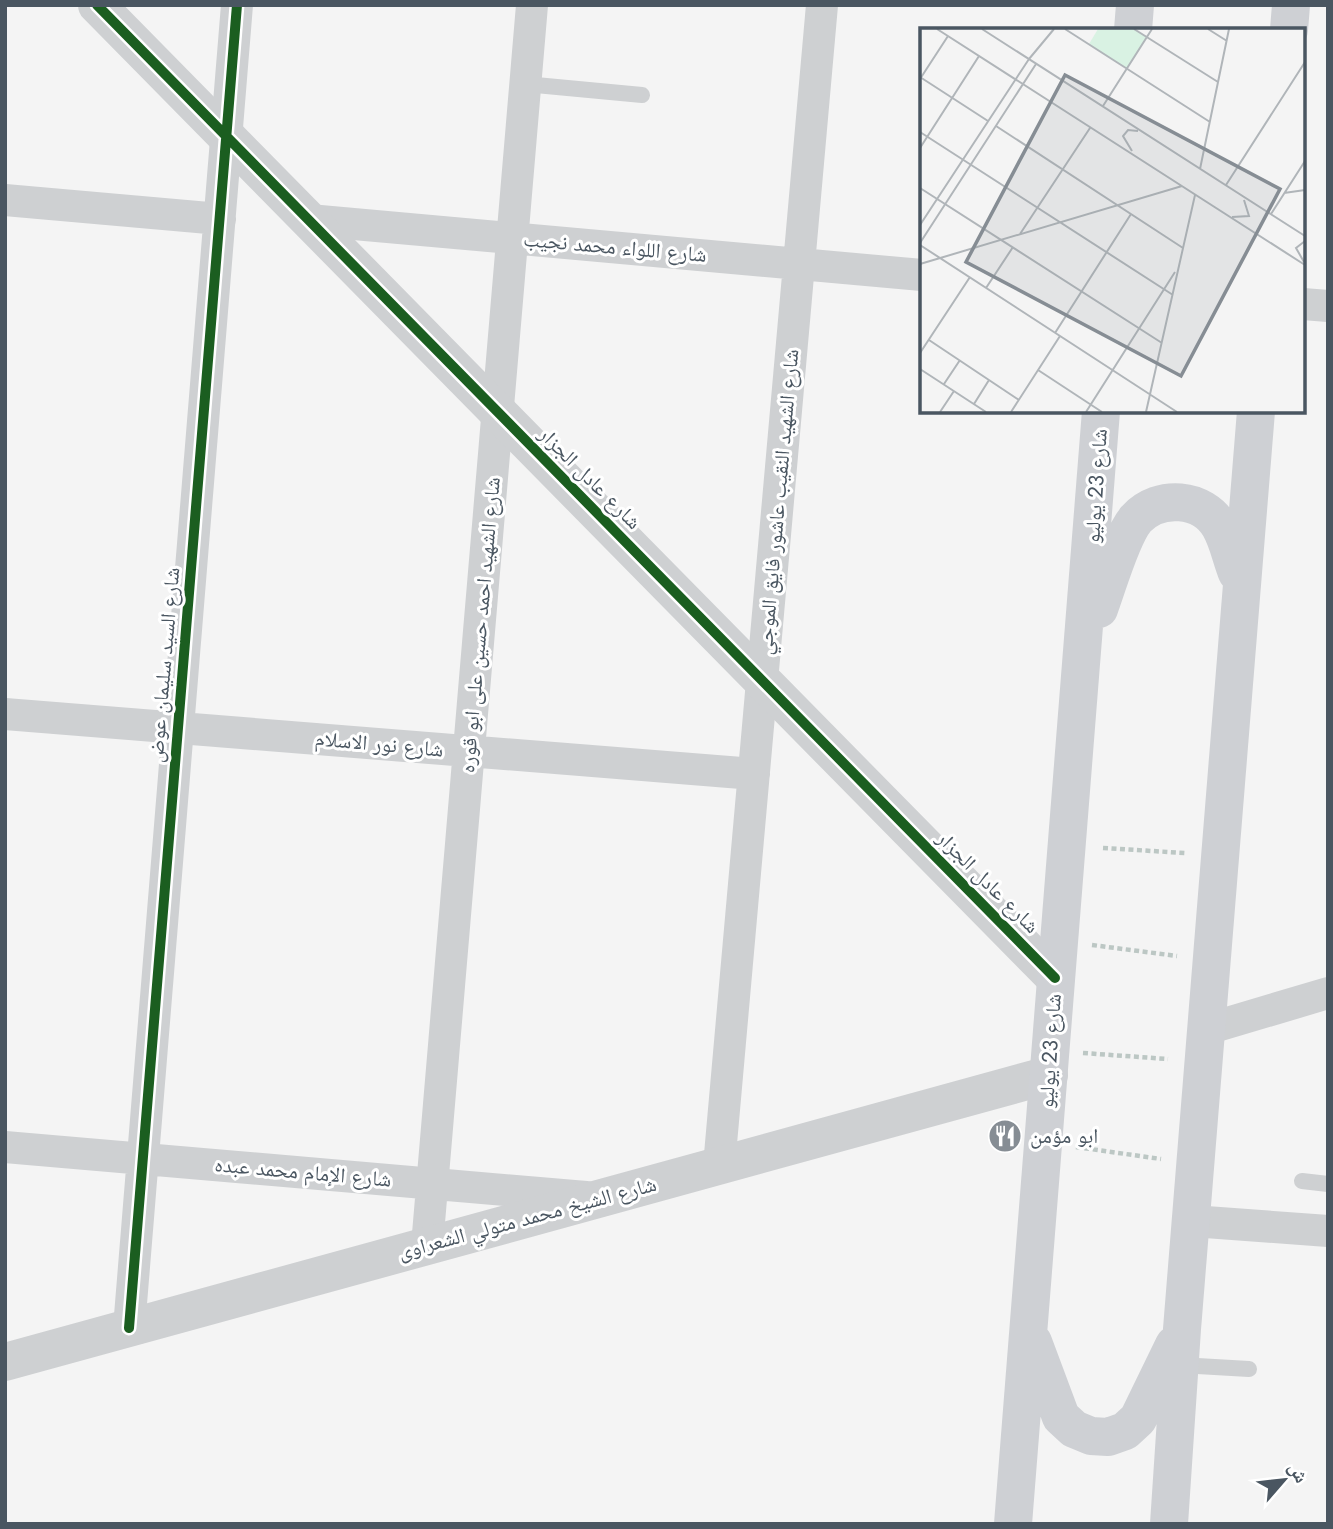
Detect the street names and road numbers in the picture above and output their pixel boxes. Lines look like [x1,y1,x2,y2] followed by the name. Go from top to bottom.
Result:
[522,224,708,270] street label: شارع اللواء محمد نجيب
[750,348,808,656] street label: شارع الشهيد النقيب عاشور فايق الموجي
[531,419,648,536] street label: شارع عادل الجزار
[1077,428,1115,544] street label: شارع 23 يوليو
[452,476,508,774] street label: شارع الشهيد احمد حسين على ابو قوره
[141,566,187,764] street label: شارع السيد سليمان عوض
[313,723,445,765] street label: شارع نور الاسلام
[929,823,1046,940] street label: شارع عادل الجزار
[1031,993,1069,1109] street label: شارع 23 يوليو
[213,1149,393,1195] street label: شارع الإمام محمد عبده
[394,1169,660,1268] street label: شارع الشيخ محمد متولي الشعراوى

